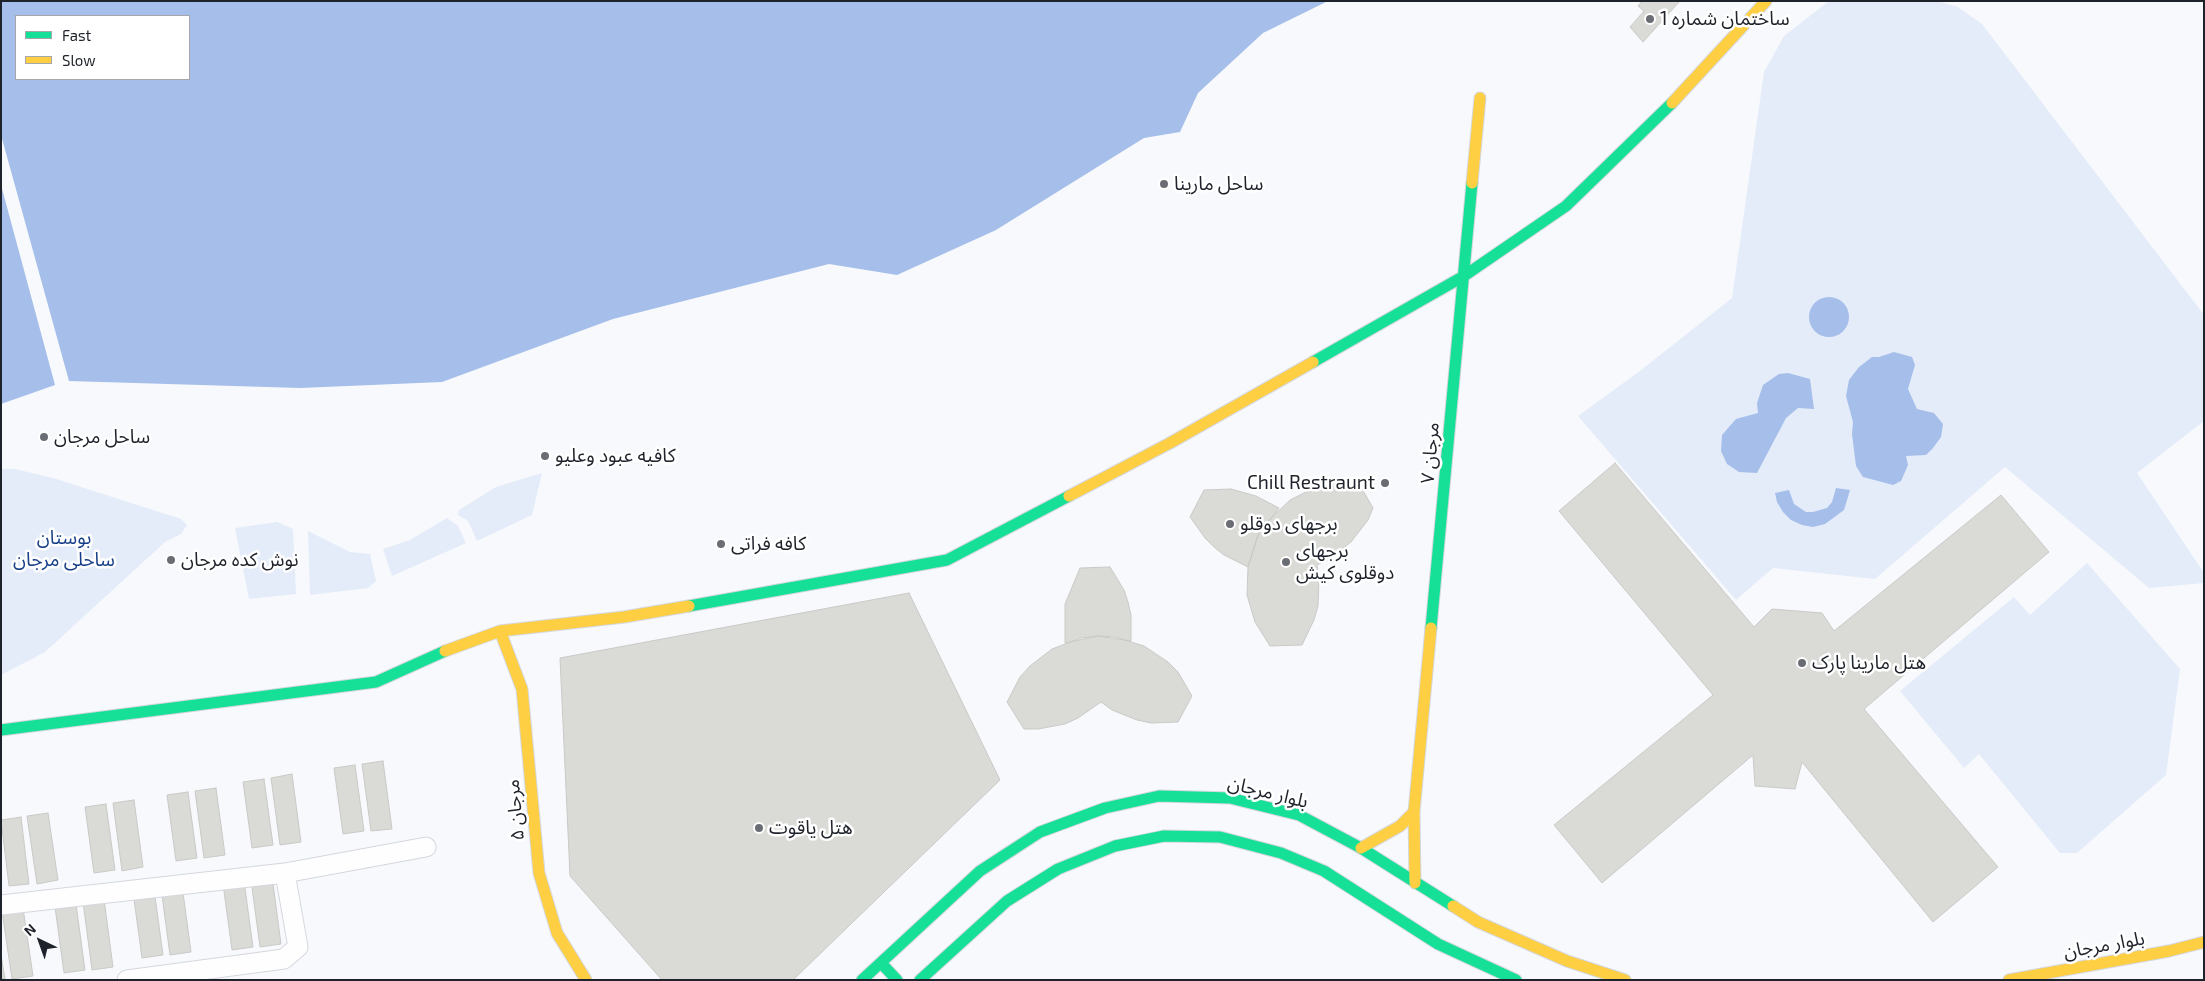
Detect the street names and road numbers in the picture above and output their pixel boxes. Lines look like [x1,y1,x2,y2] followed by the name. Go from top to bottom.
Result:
[1416,421,1444,485] street label: مرجان ۷
[1225,771,1311,813] street label: بلوار مرجان
[501,778,529,842] street label: مرجان ۵
[2062,927,2146,963] street label: بلوار مرجان

